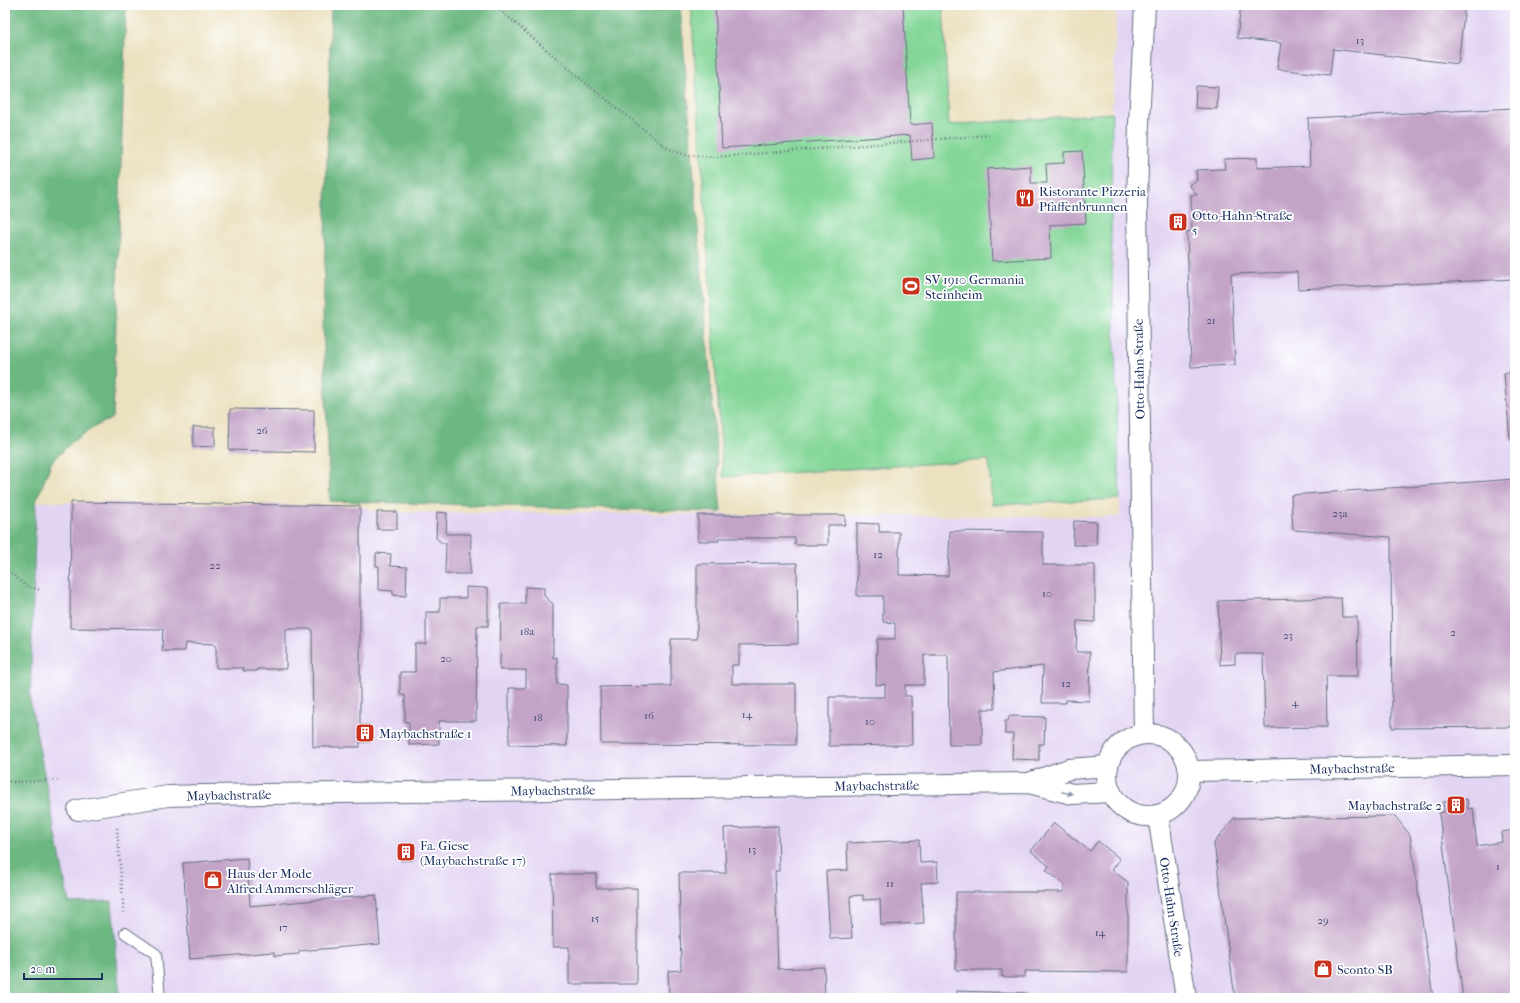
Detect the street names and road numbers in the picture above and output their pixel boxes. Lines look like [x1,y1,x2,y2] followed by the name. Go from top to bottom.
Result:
[1131,318,1147,419] street label: Otto-Hahn-Straße
[1309,760,1395,776] street label: Maybachstraße
[834,777,920,793] street label: Maybachstraße
[510,782,596,798] street label: Maybachstraße
[186,787,272,803] street label: Maybachstraße
[1157,856,1187,958] street label: Otto-Hahn-Straße

